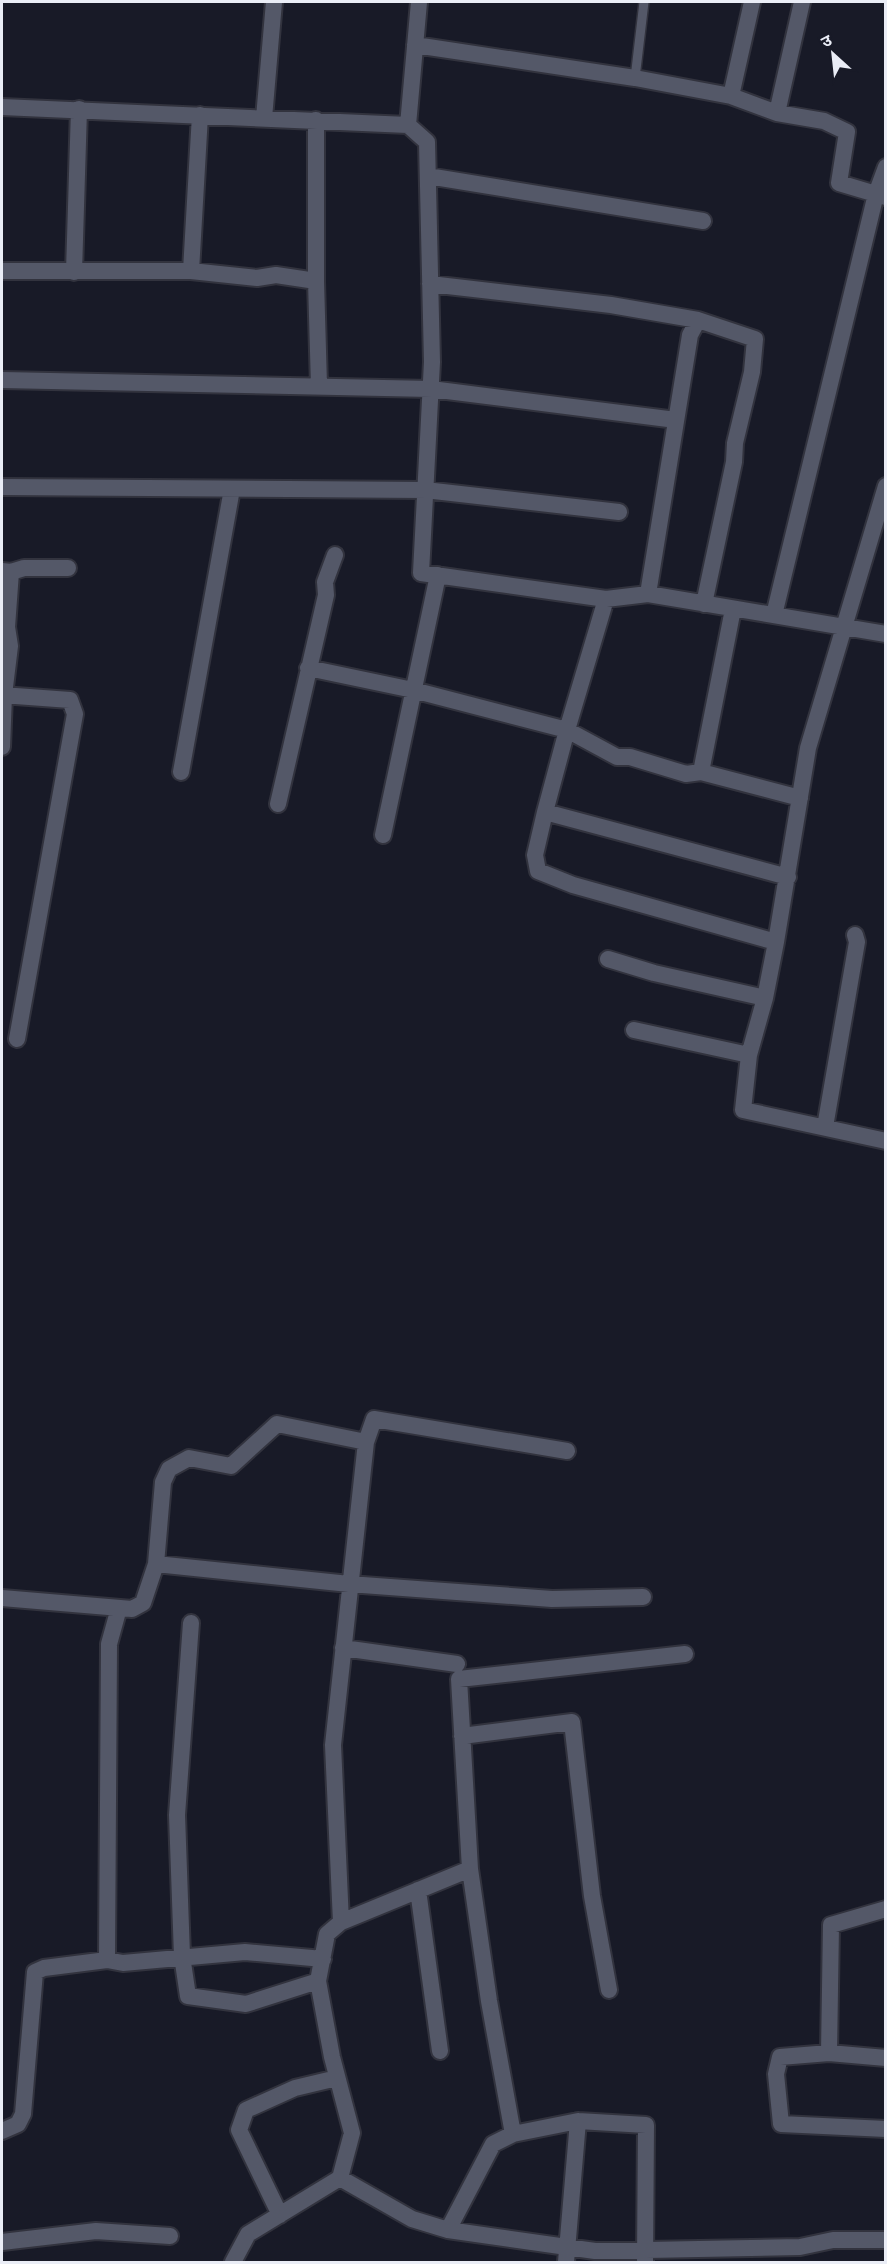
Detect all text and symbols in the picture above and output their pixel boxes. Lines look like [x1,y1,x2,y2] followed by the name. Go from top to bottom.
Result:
[803,24,863,84] north arrow
[818,30,835,52] text: उ

